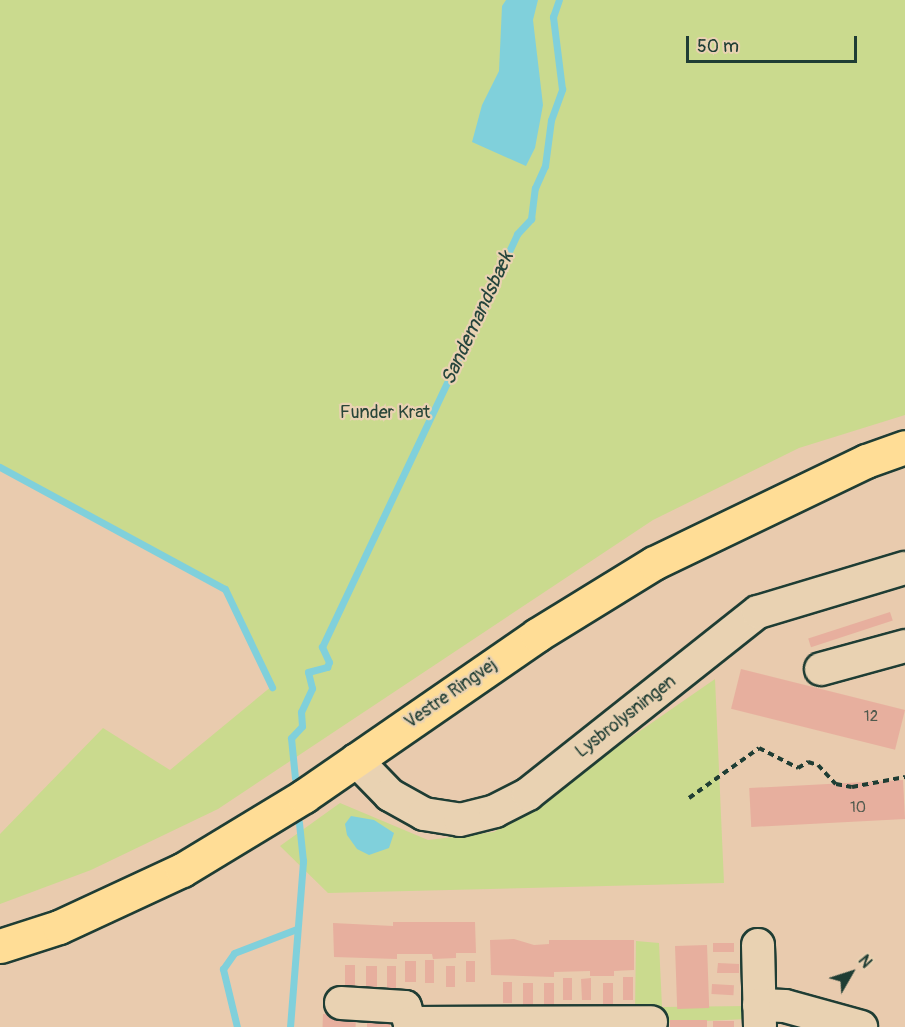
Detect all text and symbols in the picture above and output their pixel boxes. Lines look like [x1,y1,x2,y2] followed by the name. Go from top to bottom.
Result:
[689,24,860,62] scale bar
[697,35,739,58] text: 50 m
[436,248,518,388] water label: Sandemandsbæk
[340,402,430,424] park label: Funder Krat
[401,654,501,734] street label: Vestre Ringvej
[571,671,681,763] street label: Lysbrolysningen
[864,708,878,726] house number: 12
[850,799,866,817] house number: 10
[821,943,881,1003] north arrow
[854,951,876,972] text: N

